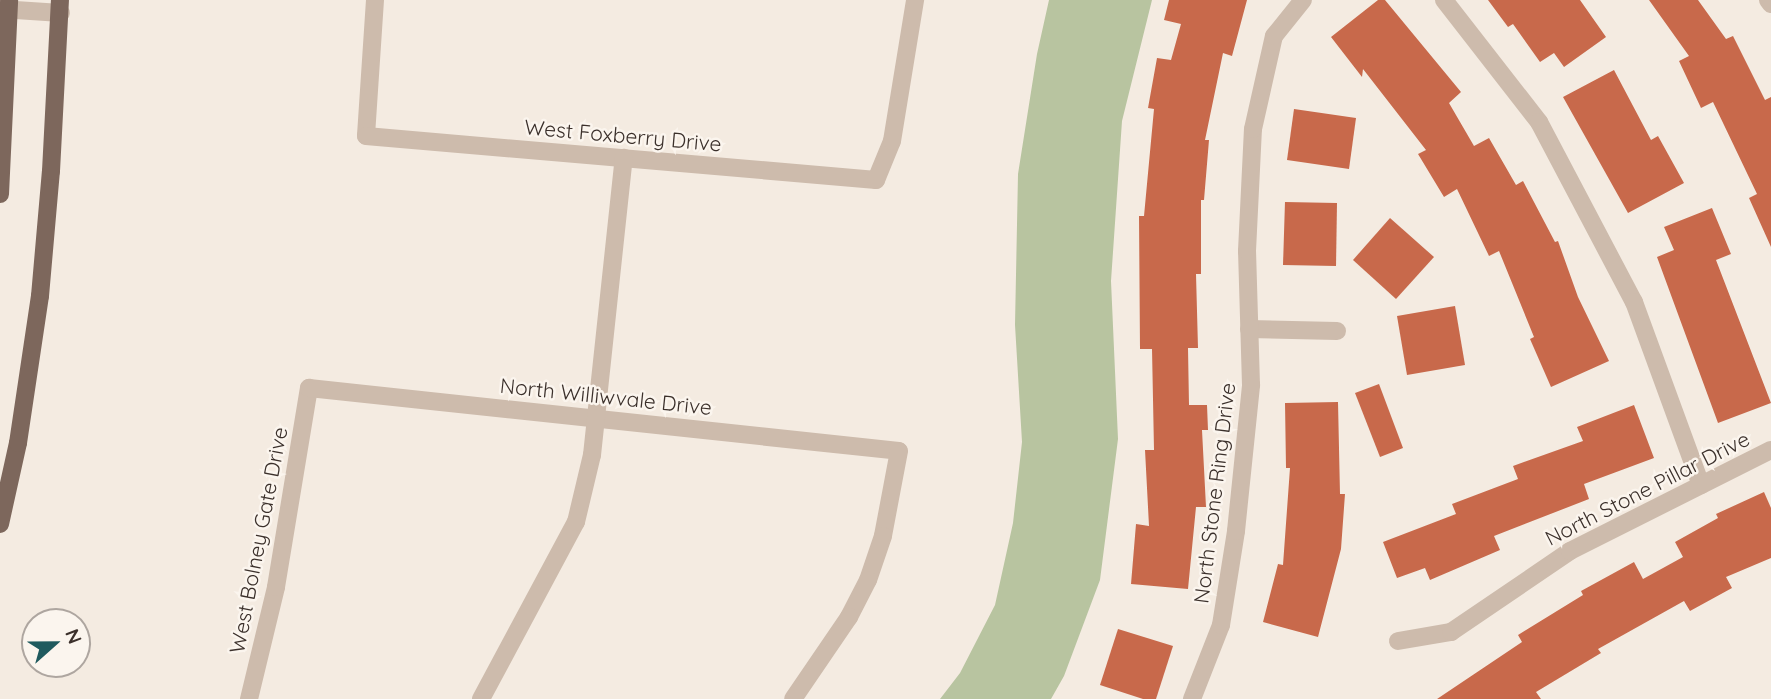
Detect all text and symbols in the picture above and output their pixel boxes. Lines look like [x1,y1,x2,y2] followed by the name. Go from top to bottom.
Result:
[523,114,723,156] street label: West Foxberry Drive
[499,372,713,420] street label: North Williwvale Drive
[1188,381,1240,605] street label: North Stone Ring Drive
[224,425,292,655] street label: West Bolney Gate Drive
[1541,426,1753,550] street label: North Stone Pillar Drive
[21,608,91,678] north arrow
[60,625,87,647] text: N

